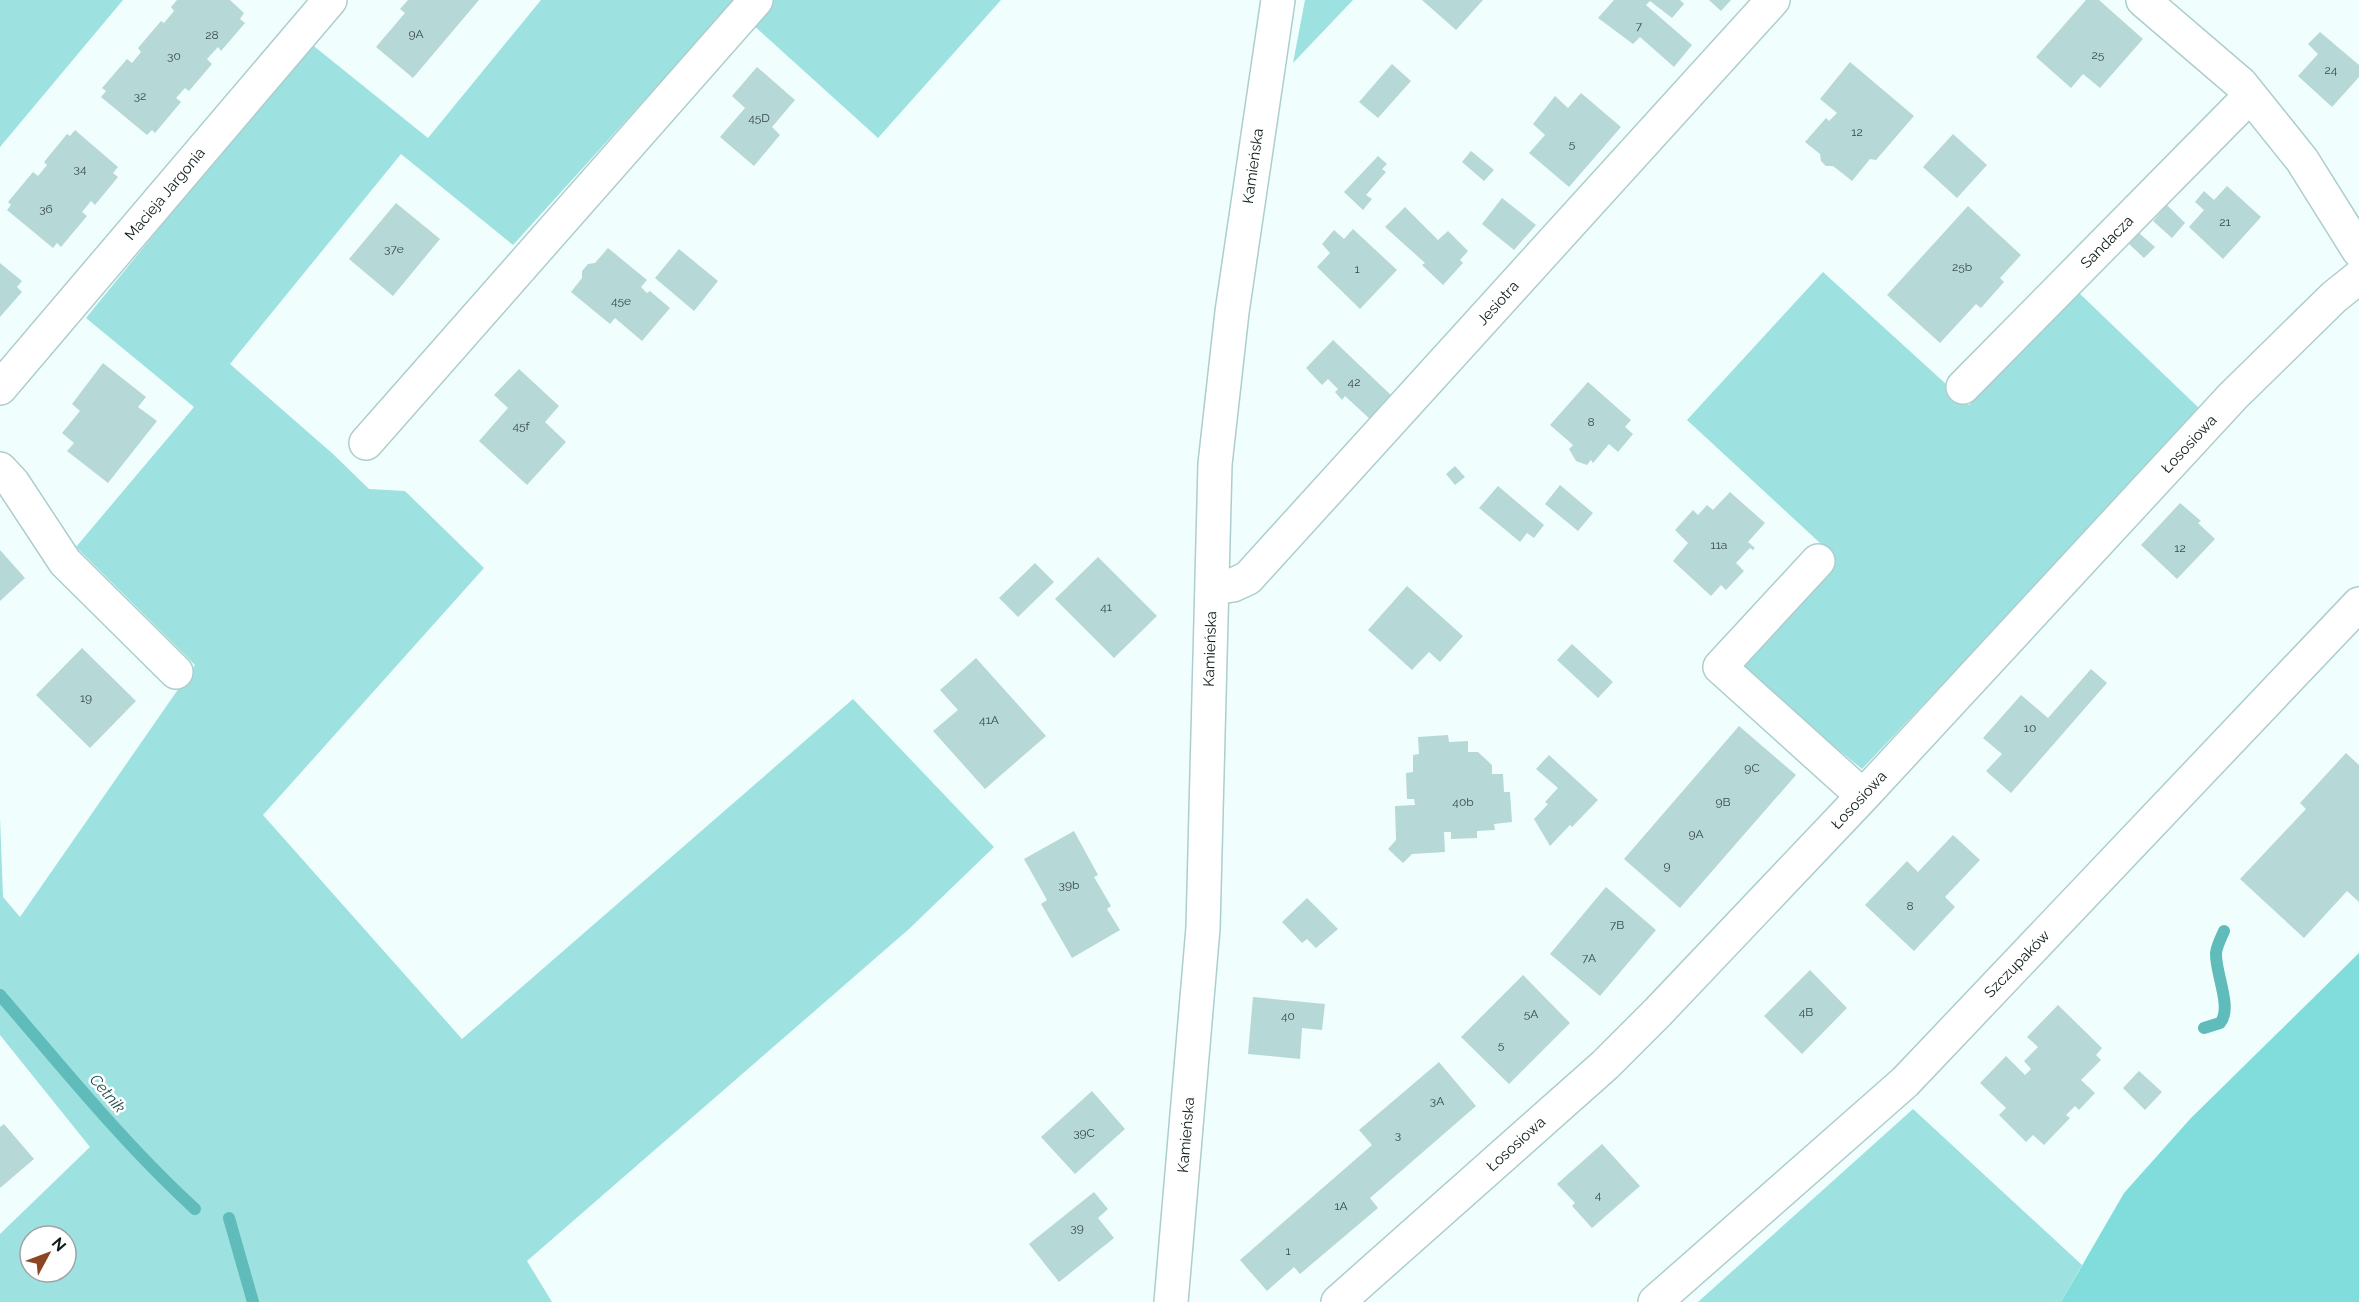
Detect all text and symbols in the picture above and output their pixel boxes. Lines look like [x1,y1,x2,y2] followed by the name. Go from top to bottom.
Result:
[1636,19,1643,33] house number: 7
[408,27,424,41] house number: 9A
[205,28,219,42] house number: 28
[2092,48,2105,62] house number: 25
[167,49,181,63] house number: 30
[2325,63,2338,77] house number: 24
[134,89,146,103] house number: 32
[748,111,770,125] house number: 45D
[1851,125,1863,139] house number: 12
[1239,127,1267,205] street label: Kamieńska
[1569,137,1576,151] house number: 5
[121,144,209,244] street label: Macieja Jargonia
[74,162,87,176] house number: 34
[39,202,53,216] house number: 36
[2077,212,2137,272] street label: Sandacza
[2219,215,2231,229] house number: 21
[384,242,404,256] house number: 37e
[1952,260,1972,274] house number: 25b
[1354,262,1360,276] house number: 1
[1473,277,1523,329] street label: Jesiotra
[611,294,631,308] house number: 45e
[1348,375,1360,389] house number: 42
[2157,411,2221,477] street label: Łososiowa
[1587,415,1595,429] house number: 8
[512,419,531,433] house number: 45f
[1711,538,1727,552] house number: 11a
[2174,541,2186,555] house number: 12
[1100,600,1112,614] house number: 41
[1200,611,1220,687] street label: Kamieńska
[80,691,92,705] house number: 19
[979,713,999,727] house number: 41A
[2024,721,2036,735] house number: 10
[1744,761,1760,775] house number: 9C
[1827,767,1891,833] street label: Łososiowa
[1452,795,1474,809] house number: 40b
[1715,795,1731,809] house number: 9B
[1688,827,1704,841] house number: 9A
[1663,859,1671,873] house number: 9
[1059,878,1079,892] house number: 39b
[1906,899,1914,913] house number: 8
[1610,918,1624,932] house number: 7B
[1980,927,2054,1001] street label: Szczupaków
[1582,951,1596,965] house number: 7A
[1799,1005,1813,1019] house number: 4B
[1524,1007,1538,1021] house number: 5A
[1281,1009,1295,1023] house number: 40
[1498,1038,1505,1052] house number: 5
[86,1070,130,1117] water label: Cetnik
[1430,1094,1444,1108] house number: 3A
[1174,1096,1198,1174] street label: Kamieńska
[1483,1113,1549,1175] street label: Łososiowa
[1073,1126,1095,1140] house number: 39C
[1395,1128,1401,1142] house number: 3
[1595,1188,1602,1202] house number: 4
[1334,1199,1348,1213] house number: 1A
[1070,1221,1084,1235] house number: 39
[18,1224,78,1284] north arrow
[48,1234,70,1255] text: N
[1285,1244,1291,1258] house number: 1

